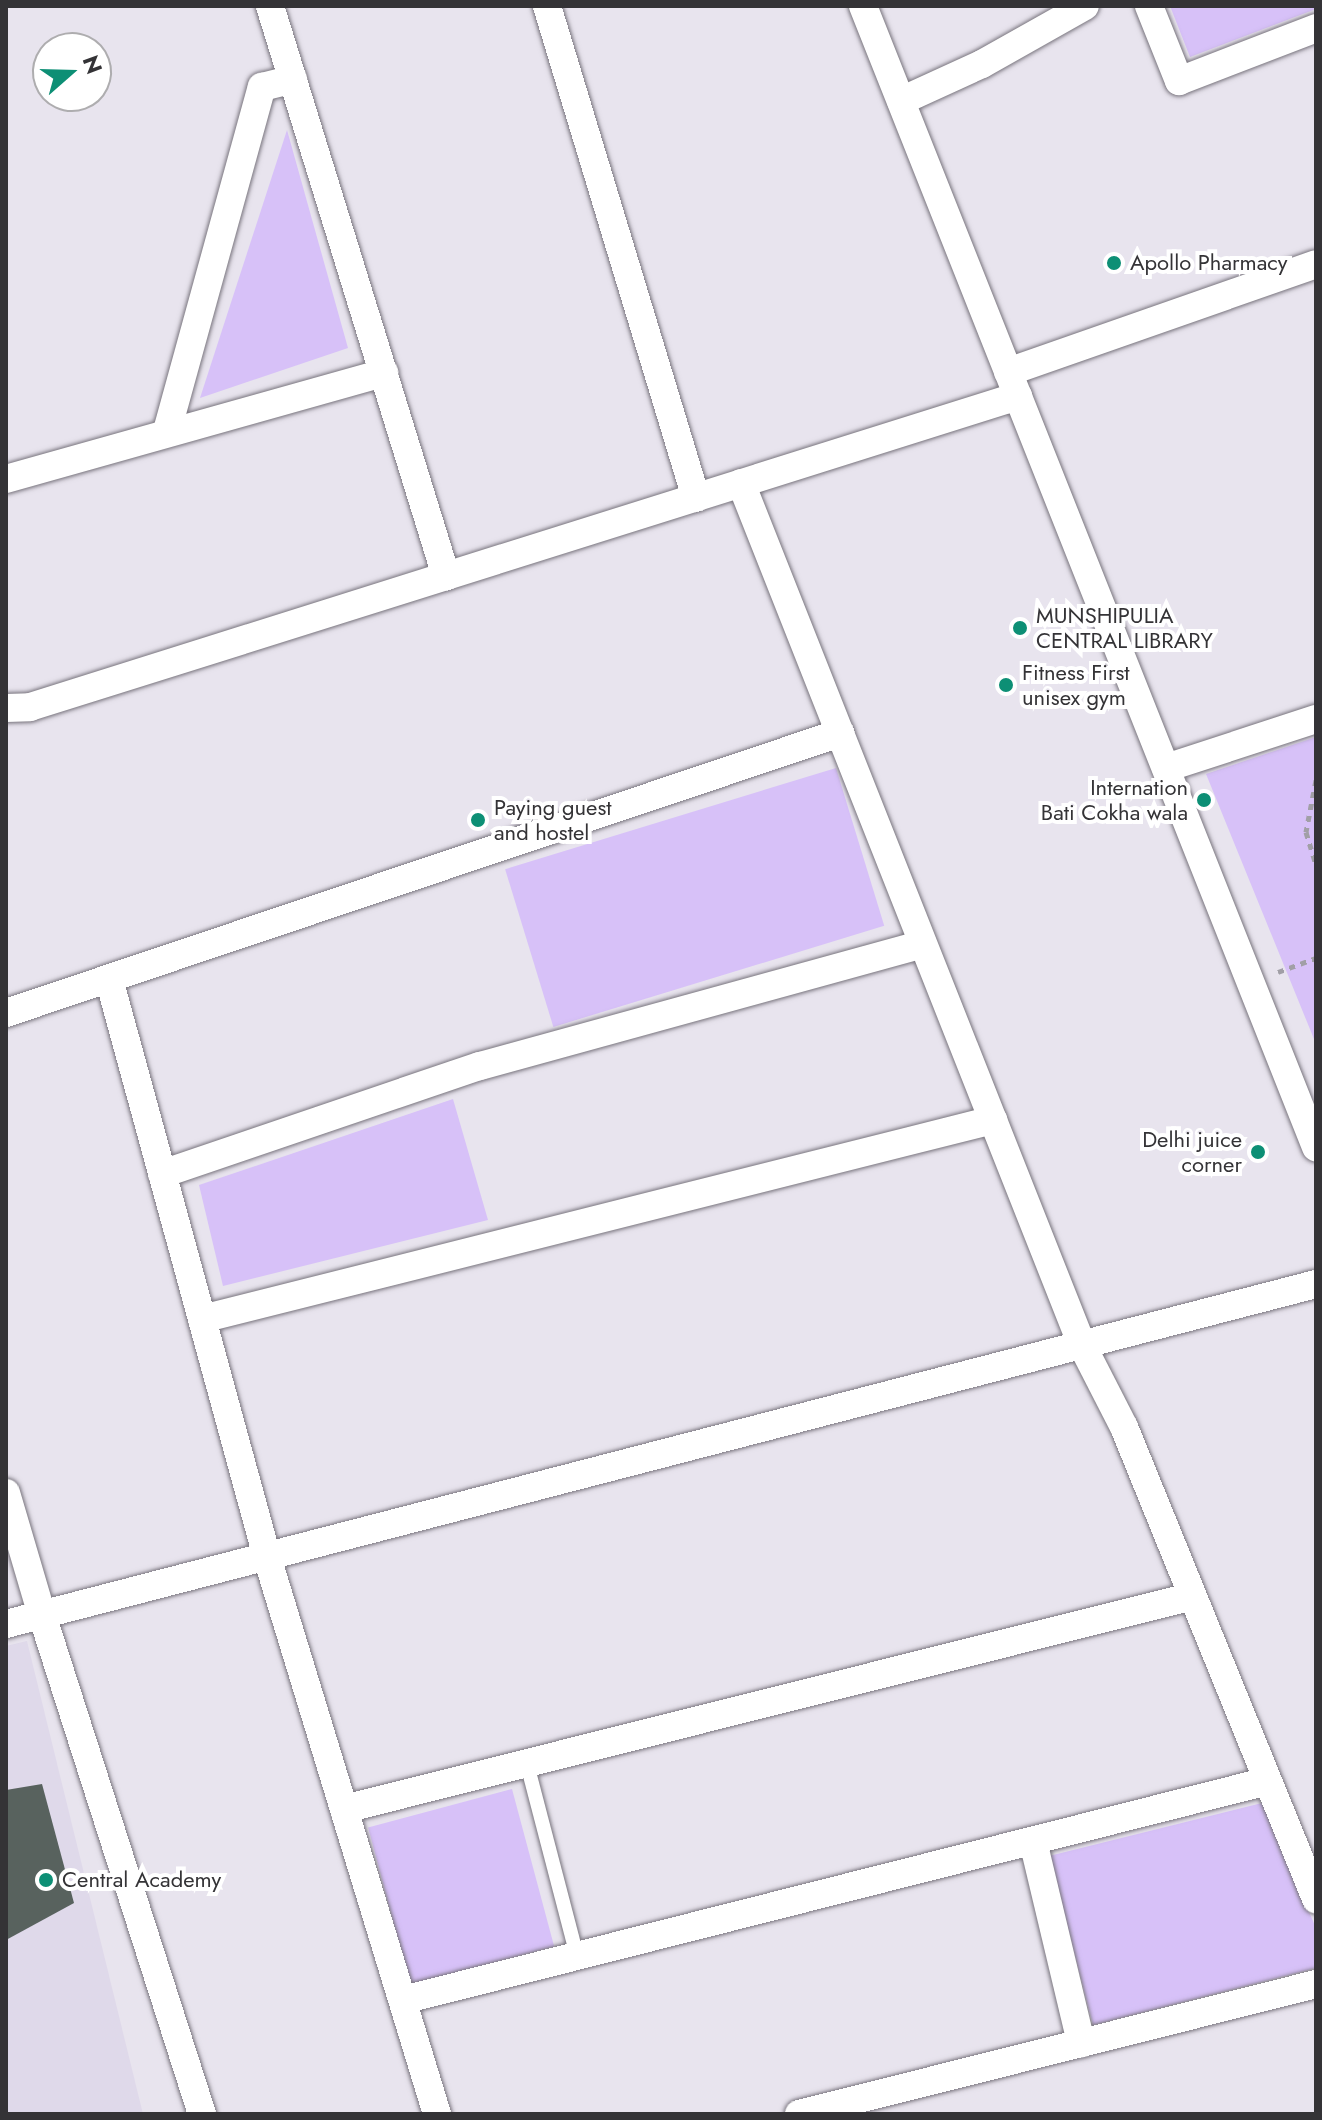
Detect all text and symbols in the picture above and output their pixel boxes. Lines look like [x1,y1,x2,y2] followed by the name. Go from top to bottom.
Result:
[32,32,112,112] north arrow
[75,51,111,78] text: N
[1130,250,1287,276] place label: Apollo Pharmacy
[1105,254,1123,272] marker: Apollo Pharmacy
[1036,602,1213,654] place label: MUNSHIPULIA CENTRAL LIBRARY
[1011,619,1029,637] marker: MUNSHIPULIA CENTRAL LIBRARY
[1022,659,1130,710] place label: Fitness First unisex gym
[997,676,1015,694] marker: Fitness First unisex gym
[1041,774,1188,826] place label: Internation Bati Cokha wala
[1195,791,1213,809] marker: Internation Bati Cokha wala
[494,794,612,846] place label: Paying guest and hostel
[469,811,487,829] marker: Paying guest and hostel
[1142,1126,1242,1178] place label: Delhi juice corner
[1249,1143,1267,1161] marker: Delhi juice corner
[62,1867,221,1893] place label: Central Academy
[37,1871,55,1889] marker: Central Academy

